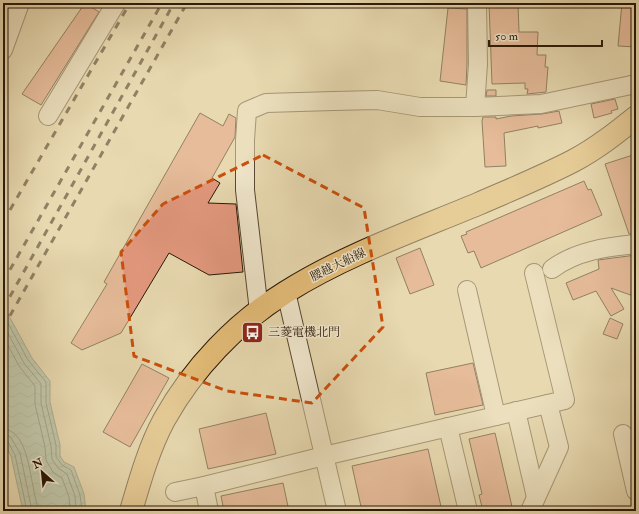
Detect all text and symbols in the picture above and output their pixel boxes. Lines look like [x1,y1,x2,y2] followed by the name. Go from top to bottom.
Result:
[489,22,602,48] scale bar
[495,29,519,44] text: 50 m
[308,245,368,285] street label: 腰越大船線
[239,319,265,345] bus stop icon: 三菱電機北門
[268,325,340,340] place label: 三菱電機北門
[22,452,62,492] north arrow
[29,455,46,472] text: N

